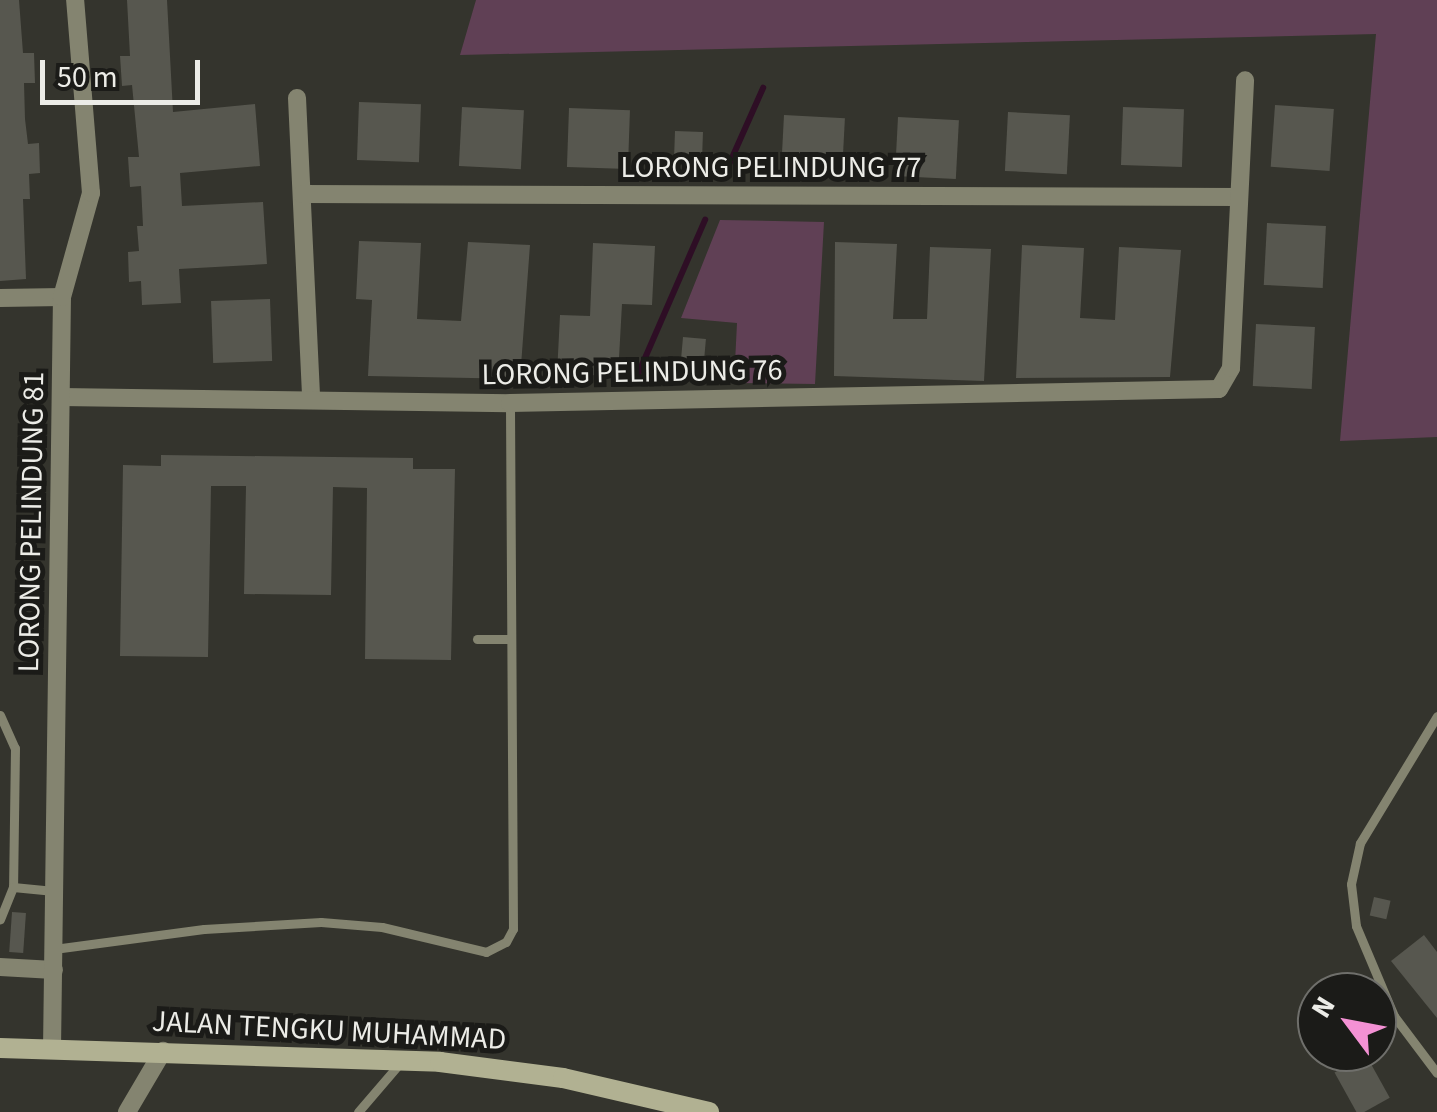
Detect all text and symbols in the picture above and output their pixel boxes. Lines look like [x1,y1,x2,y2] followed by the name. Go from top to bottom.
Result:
[45,40,205,102] scale bar
[57,56,118,99] text: 50 m
[621,150,921,186] street label: LORONG PELINDUNG 77
[481,352,783,394] street label: LORONG PELINDUNG 76
[11,371,53,673] street label: LORONG PELINDUNG 81
[1297,972,1397,1072] north arrow
[1301,989,1345,1026] text: N
[151,1004,507,1058] street label: JALAN TENGKU MUHAMMAD

